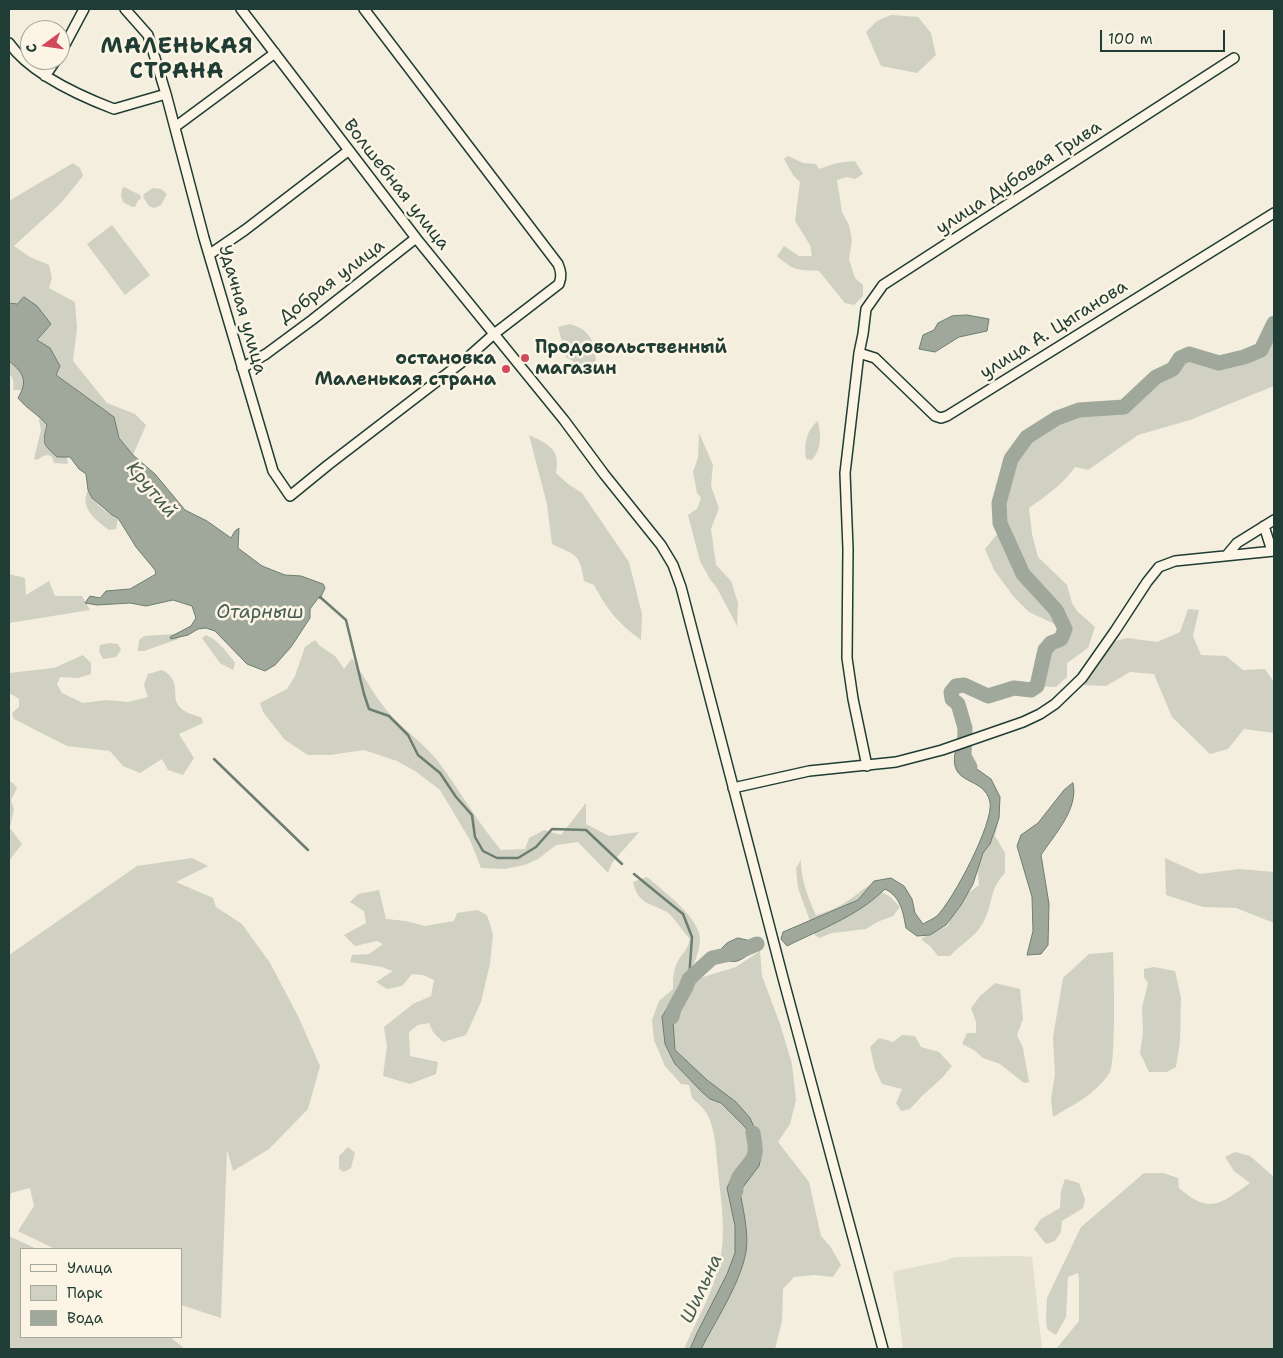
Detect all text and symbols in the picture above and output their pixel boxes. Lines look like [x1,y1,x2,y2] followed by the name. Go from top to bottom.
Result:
[20,20,70,70] north arrow
[1103,20,1228,52] scale bar
[1108,29,1153,49] text: 100 m
[99,34,255,86] district label: МАЛЕНЬКАЯ СТРАНА
[22,42,41,55] text: С
[338,115,454,255] street label: Волшебная улица
[932,116,1106,240] street label: улица Дубовая Грива
[275,235,389,329] street label: Добрая улица
[213,243,271,377] street label: Удачная улица
[976,276,1132,384] street label: улица А. Цыганова
[535,337,727,379] place label: Продовольственный магазин
[314,348,496,390] place label: остановка Маленькая страна
[519,352,531,364] marker: Продовольственный магазин
[500,363,512,375] marker: остановка Маленькая страна
[121,457,181,523] water label: Крутий
[216,602,304,624] water label: Отарныш
[20,1248,182,1338] legend
[676,1251,728,1327] water label: Шильна
[67,1258,112,1278] text: Улица
[67,1283,103,1303] text: Парк
[67,1308,103,1328] text: Вода

